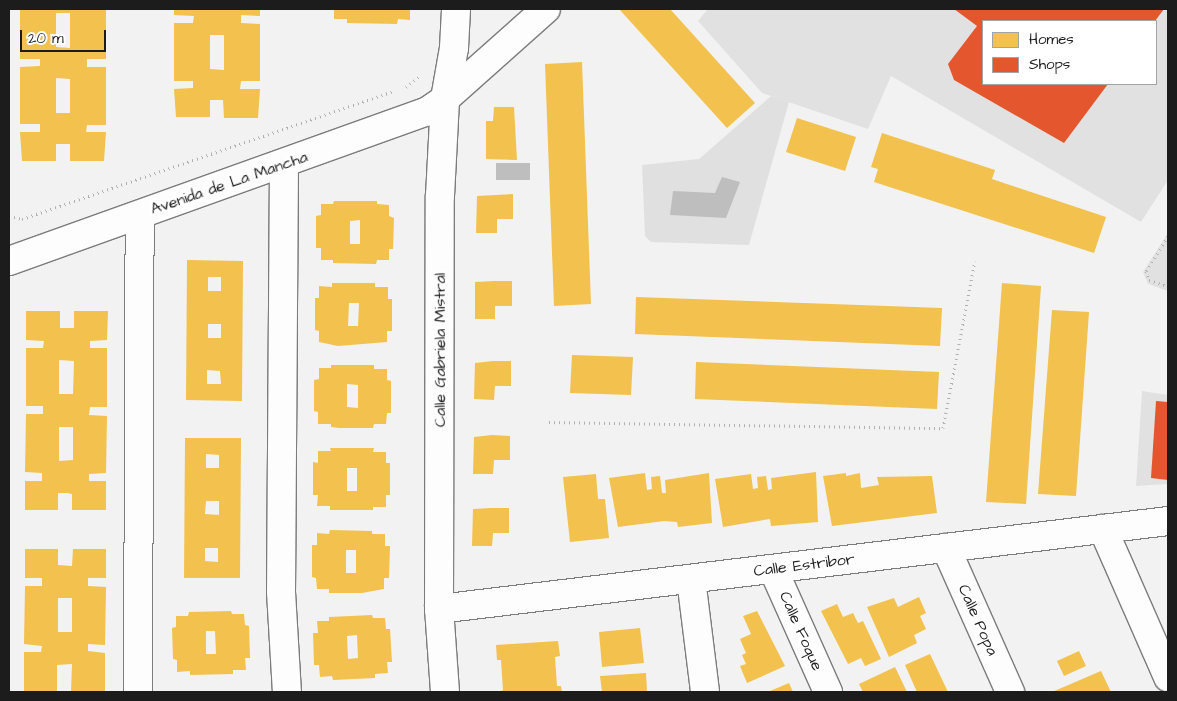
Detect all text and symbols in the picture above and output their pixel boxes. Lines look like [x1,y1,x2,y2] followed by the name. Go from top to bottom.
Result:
[22,20,109,52] scale bar
[982,20,1157,85] legend
[28,28,64,49] text: 20 m
[1029,29,1074,50] text: Homes
[1029,54,1070,75] text: Shops
[148,147,310,219] street label: Avenida de La Mancha
[430,273,450,427] street label: Calle Gabriela Mistral
[752,549,856,581] street label: Calle Estribor
[954,581,1002,659] street label: Calle Popa
[775,588,827,674] street label: Calle Foque

